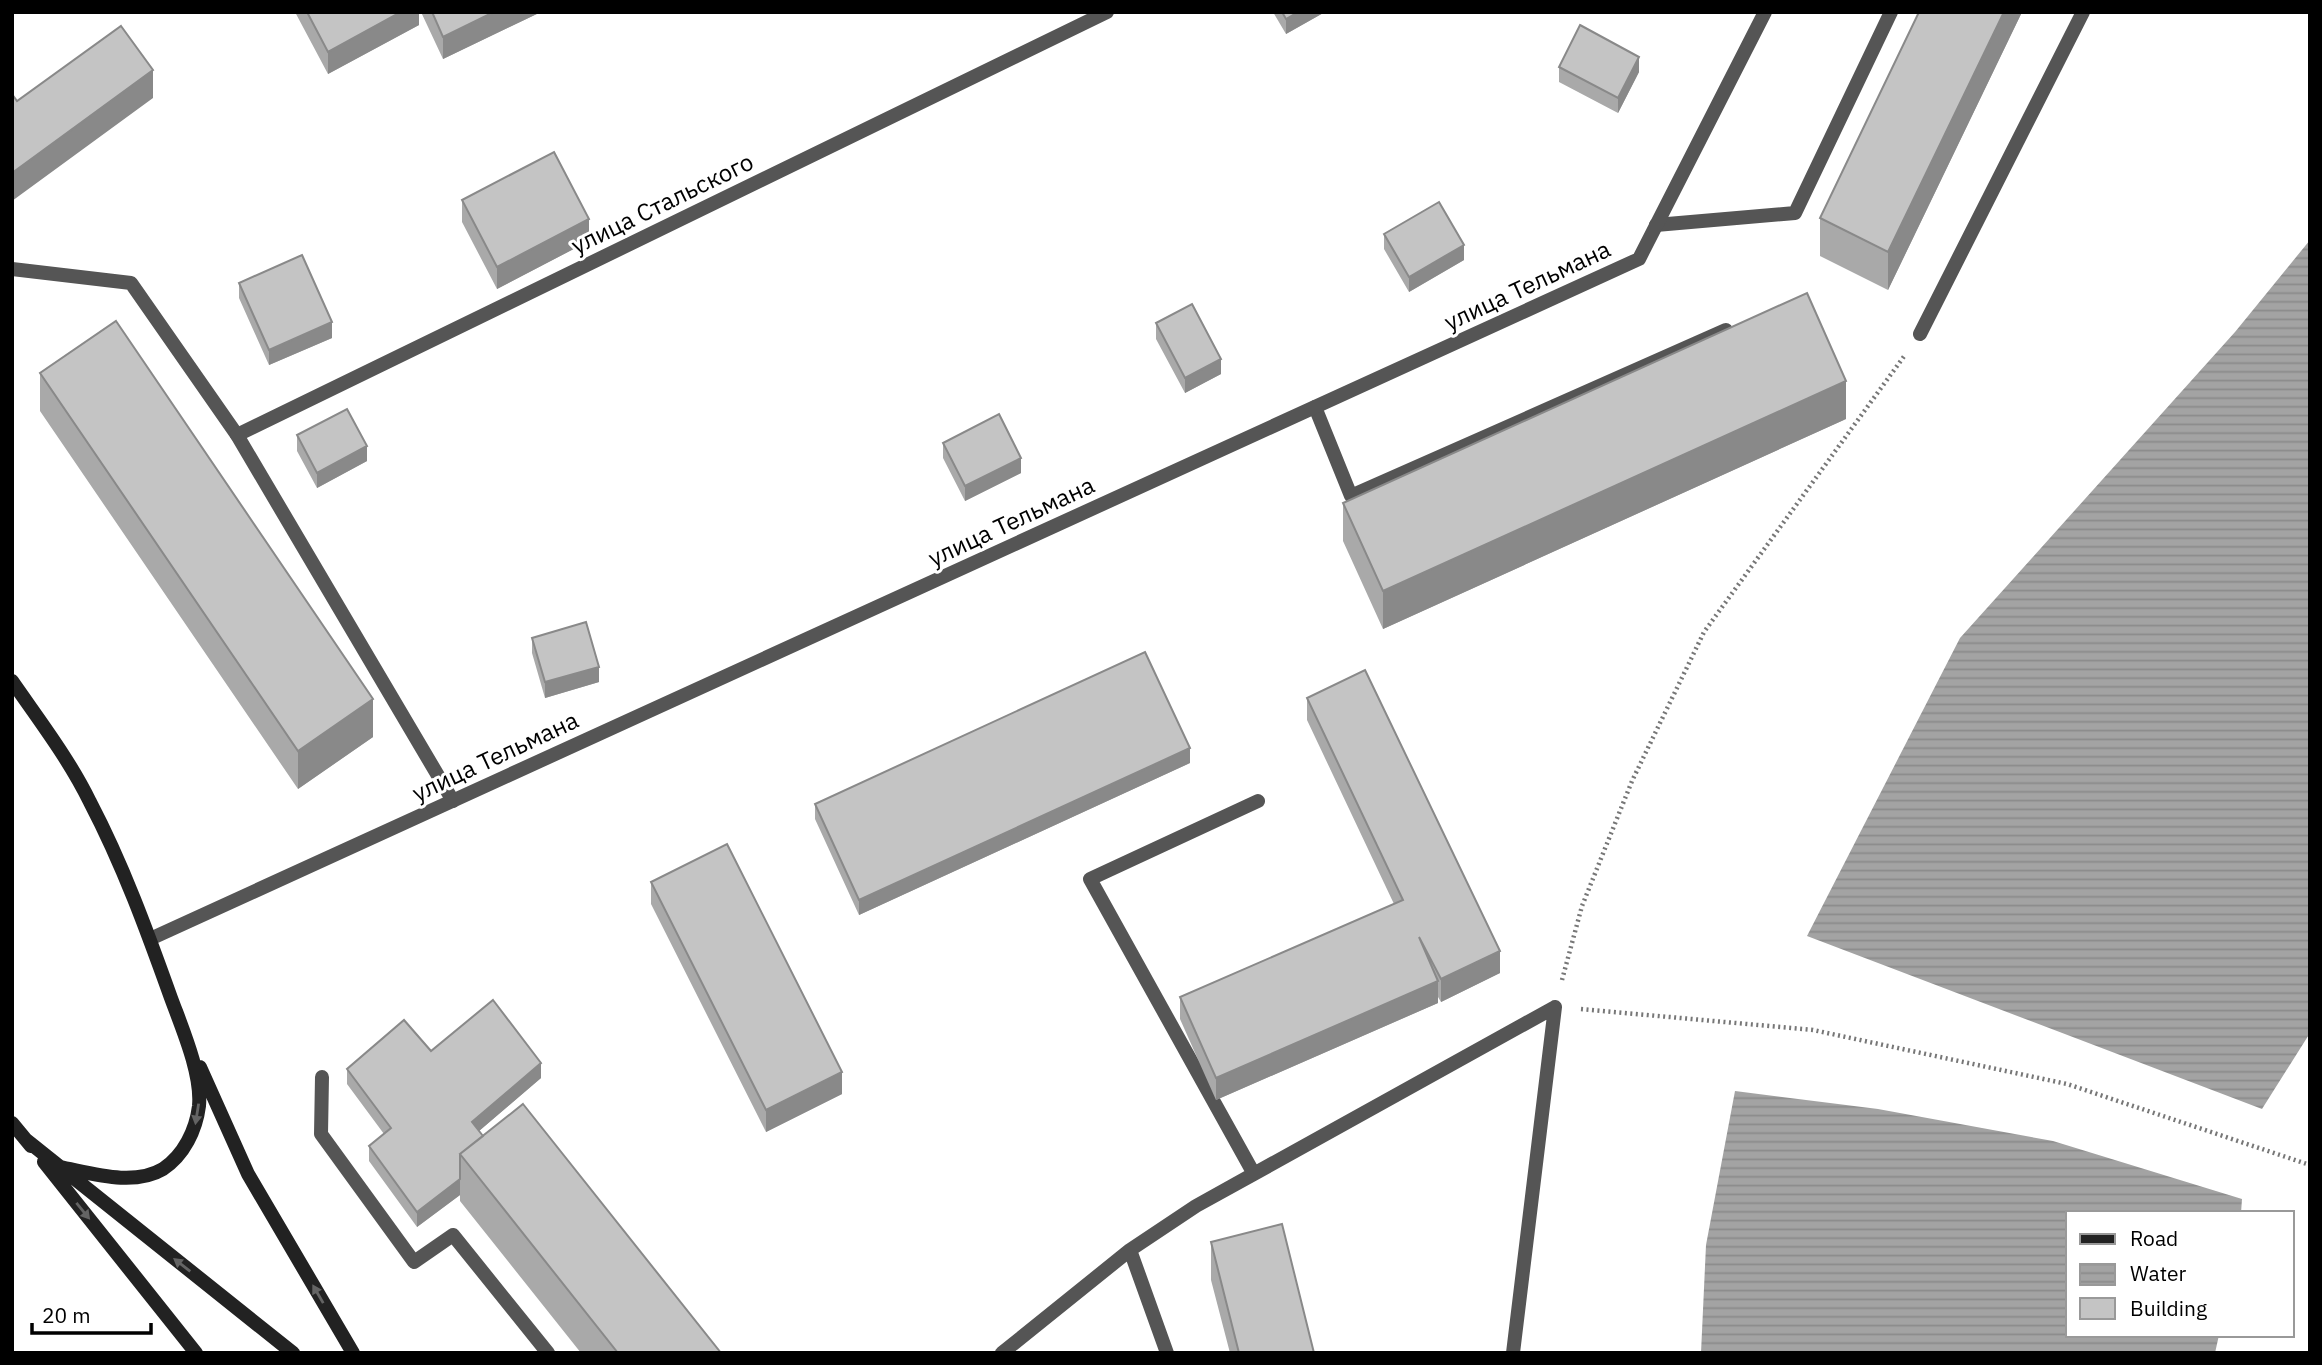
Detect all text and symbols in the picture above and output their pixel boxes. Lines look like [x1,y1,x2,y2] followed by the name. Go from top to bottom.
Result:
[566,145,758,261] street label: улица Стальского
[1439,232,1615,338] street label: улица Тельмана
[923,468,1099,574] street label: улица Тельмана
[407,703,583,809] street label: улица Тельмана
[191,1103,202,1125] one-way arrow
[76,1202,91,1220] one-way arrow
[2066,1211,2294,1337] legend
[2130,1224,2178,1252] text: Road
[174,1257,192,1272] one-way arrow
[2130,1259,2187,1287] text: Water
[312,1284,324,1303] one-way arrow
[32,1292,150,1336] scale bar
[2130,1294,2207,1322] text: Building
[42,1301,91,1329] text: 20 m

